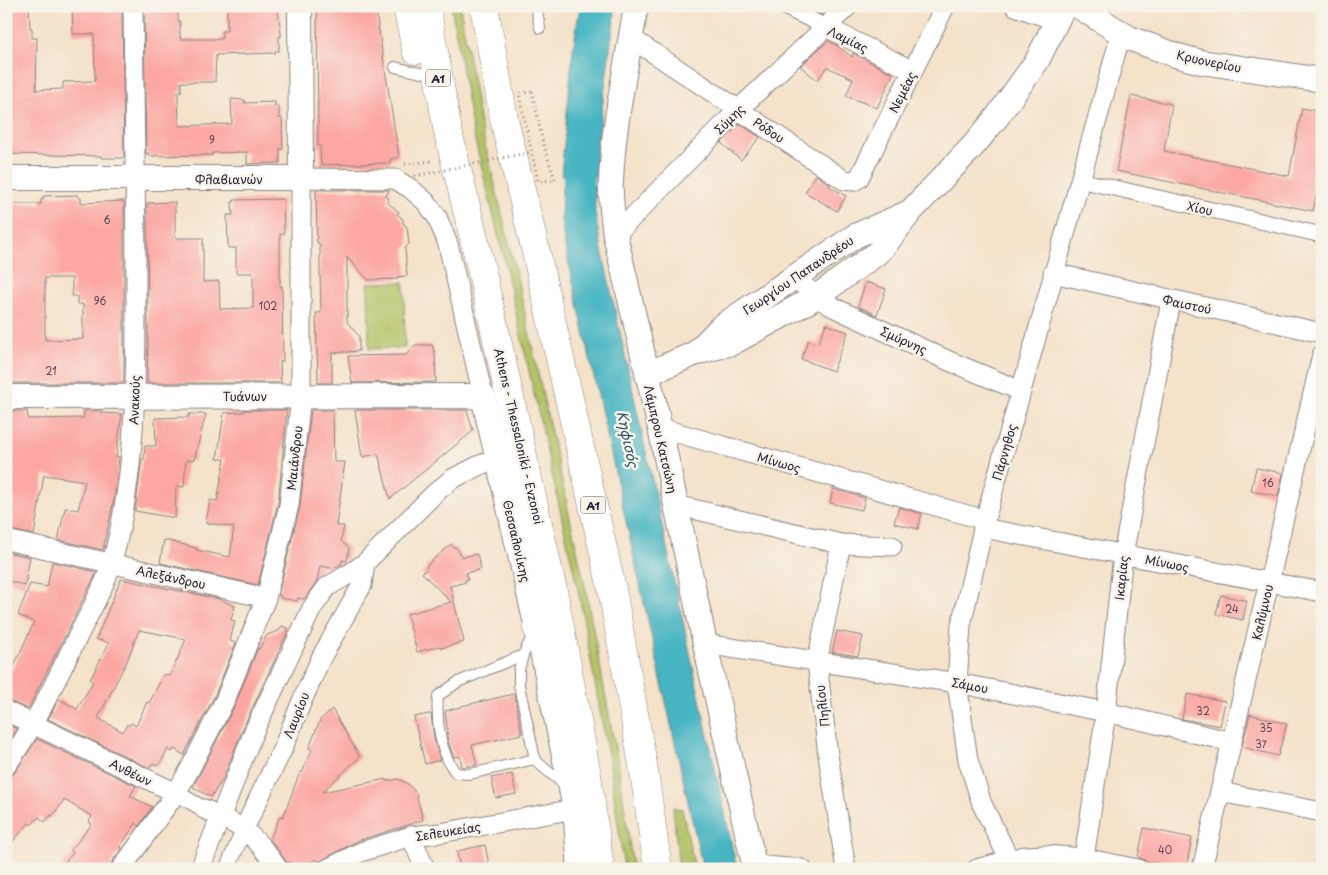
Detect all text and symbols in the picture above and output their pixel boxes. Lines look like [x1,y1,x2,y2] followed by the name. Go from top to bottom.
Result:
[825,22,871,56] street label: Λαμίας
[1175,45,1243,77] street label: Κρυονερίου
[884,68,920,116] street label: Νεμέας
[426,70,450,86] road number: Α1
[710,100,748,138] street label: Σύμης
[750,113,788,147] street label: Ρόδου
[209,132,215,147] house number: 9
[195,170,263,188] street label: Φλαβιανών
[1185,196,1215,220] street label: Χίου
[103,212,111,227] house number: 6
[739,231,857,319] street label: Γεωργίου Παπανδρέου
[1161,290,1213,318] street label: Φαιστού
[94,293,106,308] house number: 96
[259,298,277,313] house number: 102
[878,322,930,358] street label: Σμύρνης
[490,346,548,526] street label: Athens - Thessaloniki - Evzonoi
[45,363,57,378] house number: 21
[124,375,144,425] street label: Ανακούς
[640,383,682,495] street label: Λάμπρου Κατσώνη
[223,387,267,405] street label: Τυάνων
[612,409,645,471] water label: Κηφισός
[987,422,1021,482] street label: Πάρνηθος
[282,425,306,491] street label: Μαιάνδρου
[755,447,803,477] street label: Μίνωος
[1262,475,1274,490] house number: 16
[580,496,606,514] road number: Α1
[499,498,535,584] street label: Θεσσαλονίκης
[1144,550,1190,576] street label: Μίνωος
[1110,555,1132,601] street label: Ικαρίας
[135,561,207,593] street label: Αλεξάνδρου
[1247,582,1277,642] street label: Καλύμνου
[1225,601,1239,616] house number: 24
[950,673,990,697] street label: Σάμου
[810,684,834,728] street label: Πηλίου
[279,689,313,741] street label: Λαυρίου
[1196,703,1210,718] house number: 32
[1260,720,1272,735] house number: 35
[1255,736,1268,751] house number: 37
[107,754,155,790] street label: Ανθέων
[414,817,482,845] street label: Σελευκείας
[1158,842,1172,857] house number: 40

